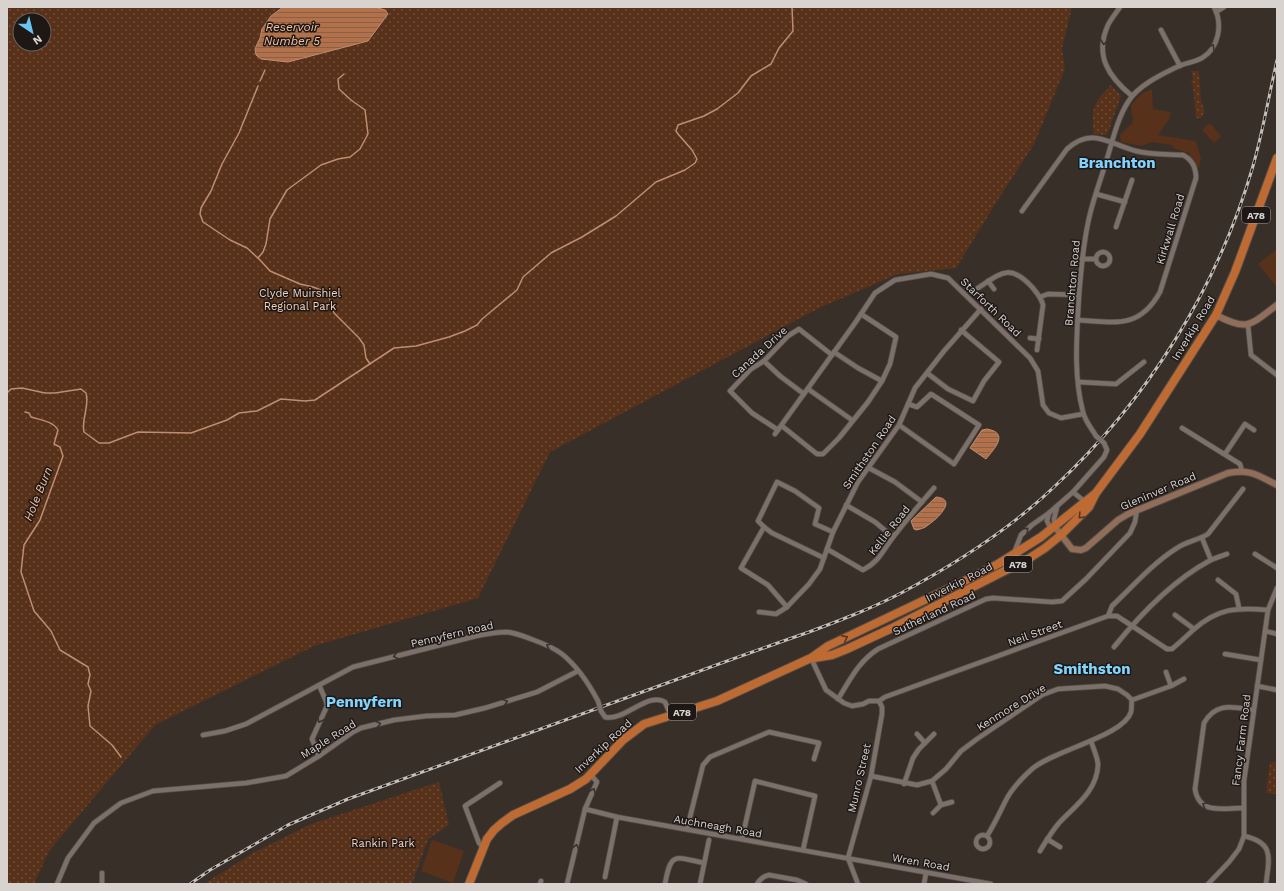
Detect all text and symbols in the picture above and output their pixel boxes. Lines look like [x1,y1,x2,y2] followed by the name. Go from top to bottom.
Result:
[12,12,52,52] north arrow
[264,20,320,48] water label: Reservoir Number 5
[30,32,45,47] text: N
[1100,39,1109,45] one-way arrow
[1208,44,1215,51] one-way arrow
[1078,154,1156,172] district label: Branchton
[1154,192,1187,266] street label: Kirkwall Road
[1242,207,1270,223] road number: A78
[1062,240,1083,326] street label: Branchton Road
[958,275,1024,340] street label: Starforth Road
[259,287,342,313] park label: Clyde Muirshiel Regional Park
[1169,294,1218,363] street label: Inverkip Road
[729,324,790,381] street label: Canada Drive
[840,413,899,492] street label: Smithston Road
[21,465,55,523] water label: Hole Burn
[1118,470,1198,513] street label: Gleninver Road
[866,503,913,558] street label: Kellie Road
[1078,511,1086,519] one-way arrow
[1021,527,1029,535] one-way arrow
[1004,556,1032,572] road number: A78
[924,560,995,605] street label: Inverkip Road
[891,589,978,638] street label: Sutherland Road
[1006,617,1065,649] street label: Neil Street
[409,619,495,650] street label: Pennyfern Road
[840,635,848,643] one-way arrow
[545,643,553,651] one-way arrow
[393,652,399,660] one-way arrow
[1054,660,1131,678] district label: Smithston
[974,681,1048,734] street label: Kenmore Drive
[326,693,402,711] district label: Pennyfern
[1229,693,1254,787] street label: Fancy Farm Road
[502,698,509,707] one-way arrow
[668,704,696,720] road number: A78
[317,716,325,724] one-way arrow
[298,717,358,762] street label: Maple Road
[572,717,635,776] street label: Inverkip Road
[374,721,381,729] one-way arrow
[845,742,874,814] street label: Munro Street
[588,788,596,796] one-way arrow
[1202,802,1209,809] one-way arrow
[673,812,763,841] street label: Auchneagh Road
[351,837,415,850] park label: Rankin Park
[571,843,580,850] one-way arrow
[891,851,951,874] street label: Wren Road

